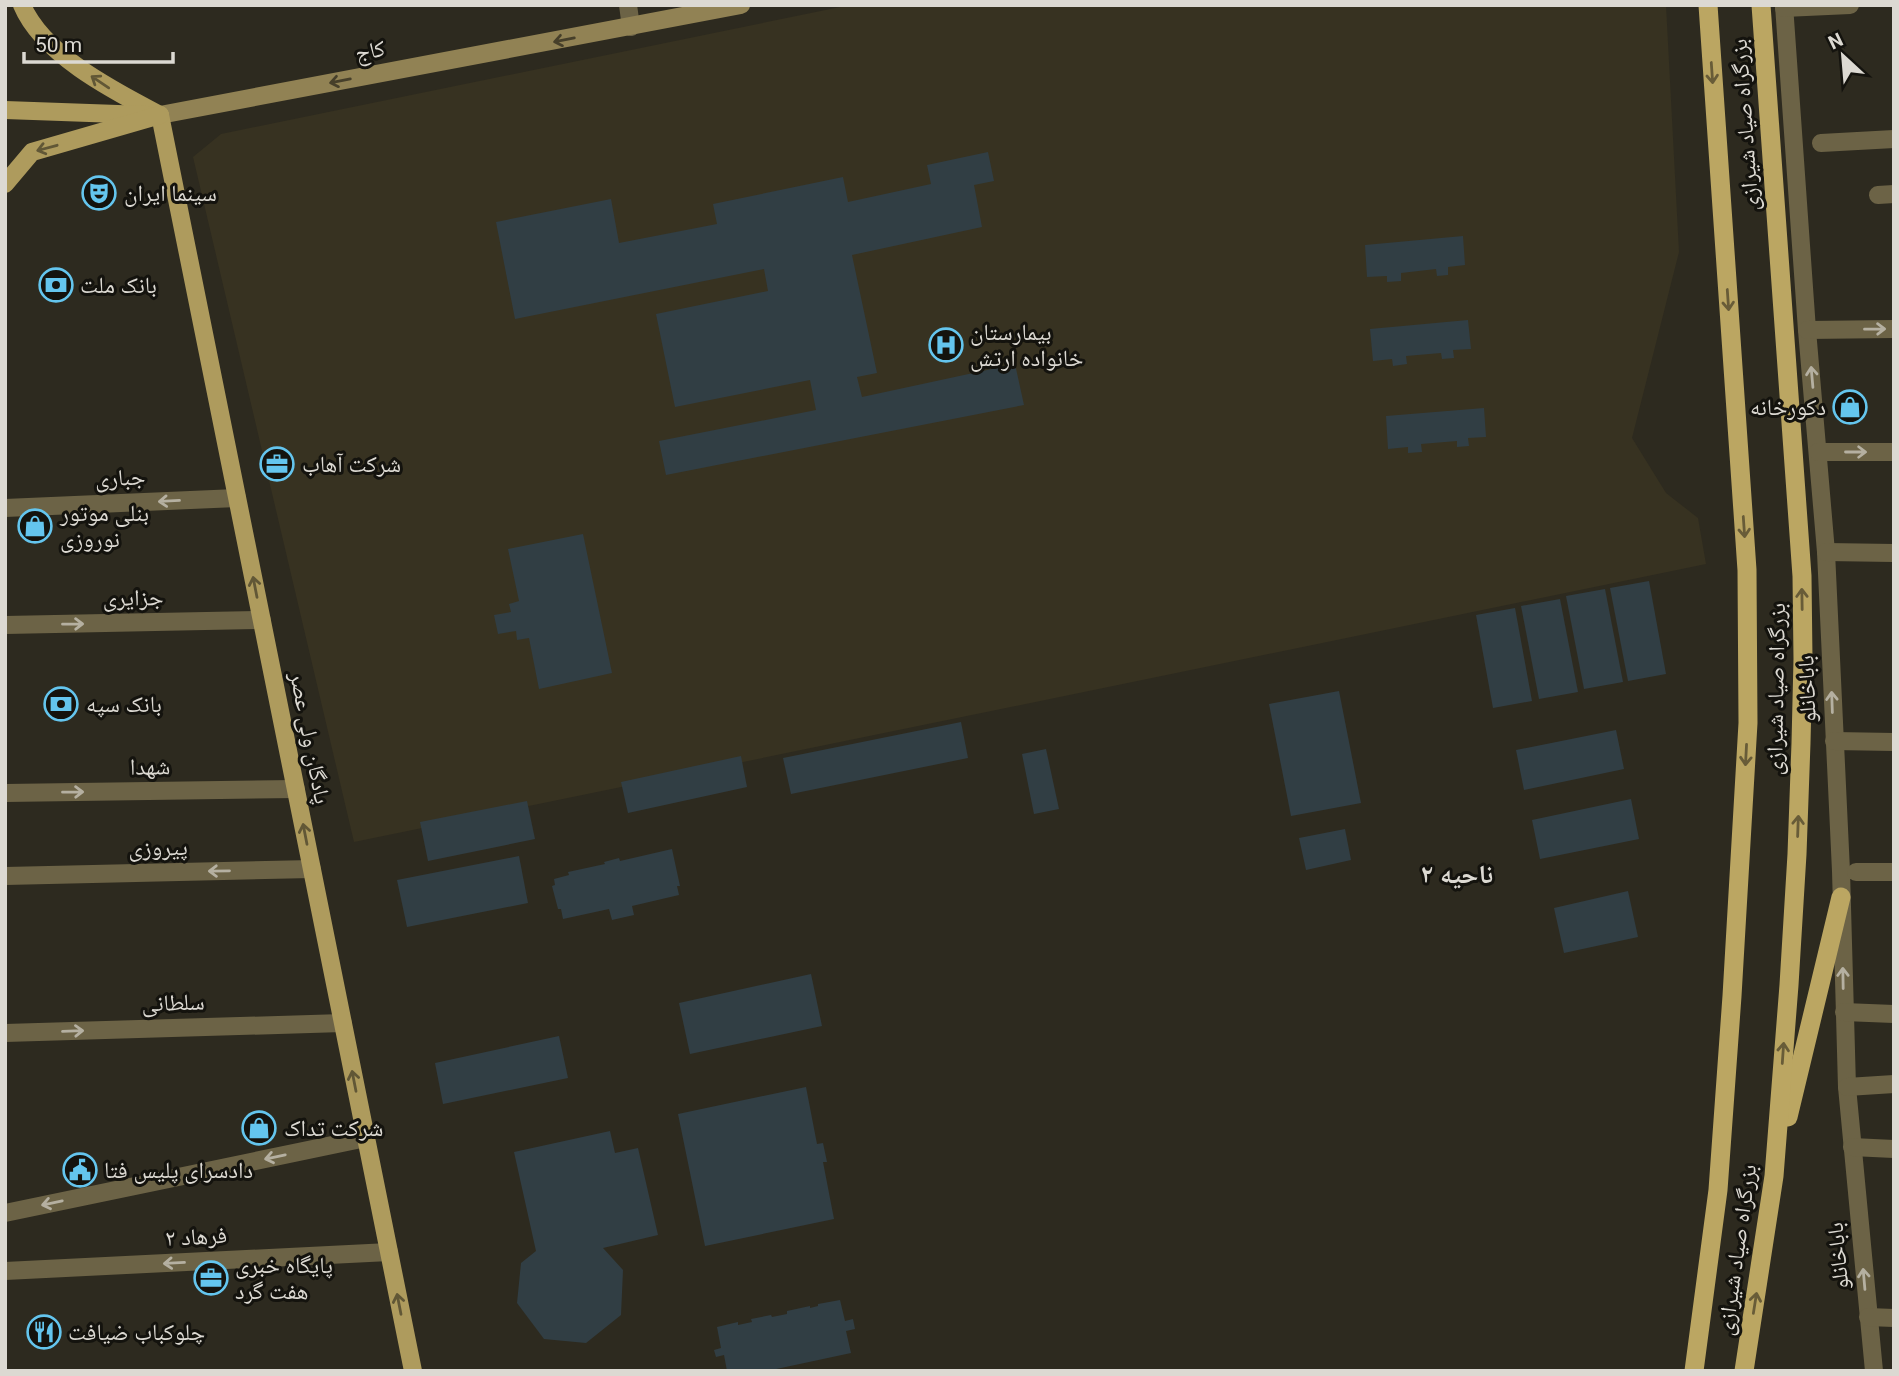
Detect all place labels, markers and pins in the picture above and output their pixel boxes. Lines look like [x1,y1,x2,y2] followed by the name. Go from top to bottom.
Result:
[80,174,118,212] theatre icon: سینما ایران
[124,180,217,207] place label: سینما ایران
[37,266,75,304] bank icon: بانک ملت
[80,272,157,299] place label: بانک ملت
[970,319,1083,372] place label: بیمارستان خانواده ارتش
[927,326,965,364] hospital icon: بیمارستان خانواده ارتش
[1831,388,1869,426] shop icon: دکورخانه
[1750,394,1826,421] place label: دکورخانه
[258,445,296,483] office icon: شرکت آهاب
[302,451,401,478] place label: شرکت آهاب
[59,500,149,553] place label: بنلی موتور نوروزی
[16,507,54,545] shop icon: بنلی موتور نوروزی
[42,685,80,723] bank icon: بانک سپه
[86,691,162,718] place label: بانک سپه
[240,1109,278,1147] shop icon: شرکت تداک
[284,1115,383,1142] place label: شرکت تداک
[61,1151,99,1189] public building icon: دادسرای پلیس فتا
[104,1157,253,1184] place label: دادسرای پلیس فتا
[235,1252,333,1305] place label: پایگاه خبری هفت گرد
[192,1259,230,1297] office icon: پایگاه خبری هفت گرد
[25,1313,63,1351] restaurant icon: چلوکباب ضیافت
[68,1319,205,1346] place label: چلوکباب ضیافت

